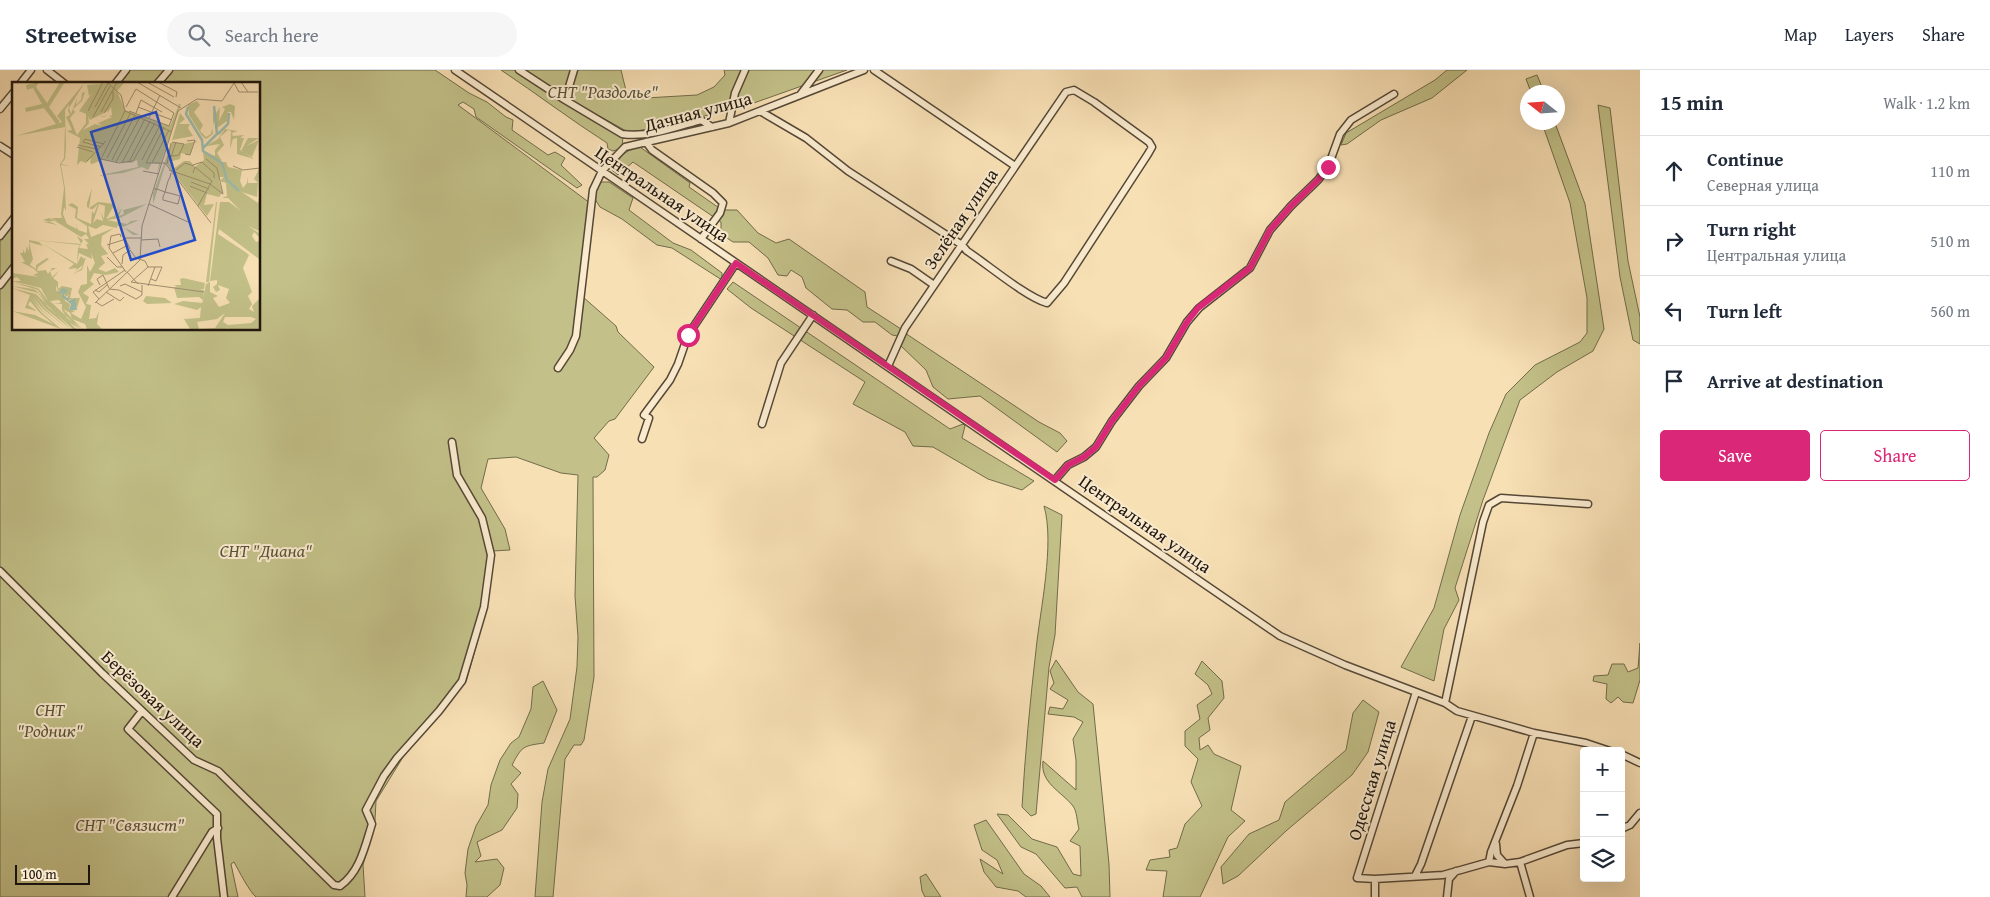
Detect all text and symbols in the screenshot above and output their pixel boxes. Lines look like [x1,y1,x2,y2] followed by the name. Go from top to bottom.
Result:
[167,12,517,57] search box
[25,17,137,52] text: Streetwise
[185,21,213,49] icon: search
[225,21,319,49] text: Search here
[1784,21,1817,48] text: Map
[1845,21,1894,48] text: Layers
[1922,21,1965,48] text: Share
[548,78,658,105] park label: СНТ "Раздолье"
[12,82,260,330] inset map
[640,84,755,139] street label: Дачная улица
[1520,85,1565,130] north arrow
[1660,87,1723,118] text: 15 min
[1883,91,1970,115] text: Walk · 1.2 km
[590,139,735,249] street label: Центральная улица
[1707,145,1784,173] text: Continue
[1317,156,1340,179] route end
[1660,157,1688,185] icon: ahead
[1930,159,1970,183] text: 110 m
[917,162,1005,275] street label: Зелёная улица
[1707,173,1819,197] text: Северная улица
[1707,215,1796,243] text: Turn right
[1660,227,1688,255] icon: right
[1930,229,1970,253] text: 510 m
[1707,243,1846,267] text: Центральная улица
[1660,297,1688,325] icon: left
[1707,297,1782,325] text: Turn left
[1930,299,1970,323] text: 560 m
[677,324,700,347] route start
[1660,367,1688,395] icon: arrive
[1707,367,1883,395] text: Arrive at destination
[1660,430,1810,481] button: Save
[1820,430,1970,481] button: Share
[1073,468,1217,580] street label: Центральная улица
[220,537,312,564] park label: СНТ "Диана"
[96,643,211,754] street label: Берёзовая улица
[17,696,83,744] park label: СНТ "Родник"
[1340,716,1403,843] street label: Одесская улица
[1580,747,1625,882] map controls
[1580,747,1625,792] button: +
[1580,792,1625,837] button: −
[75,811,185,838] park label: СНТ "Связист"
[1580,837,1625,882] button: layers
[15,862,90,885] scale bar
[22,864,57,884] text: 100 m

